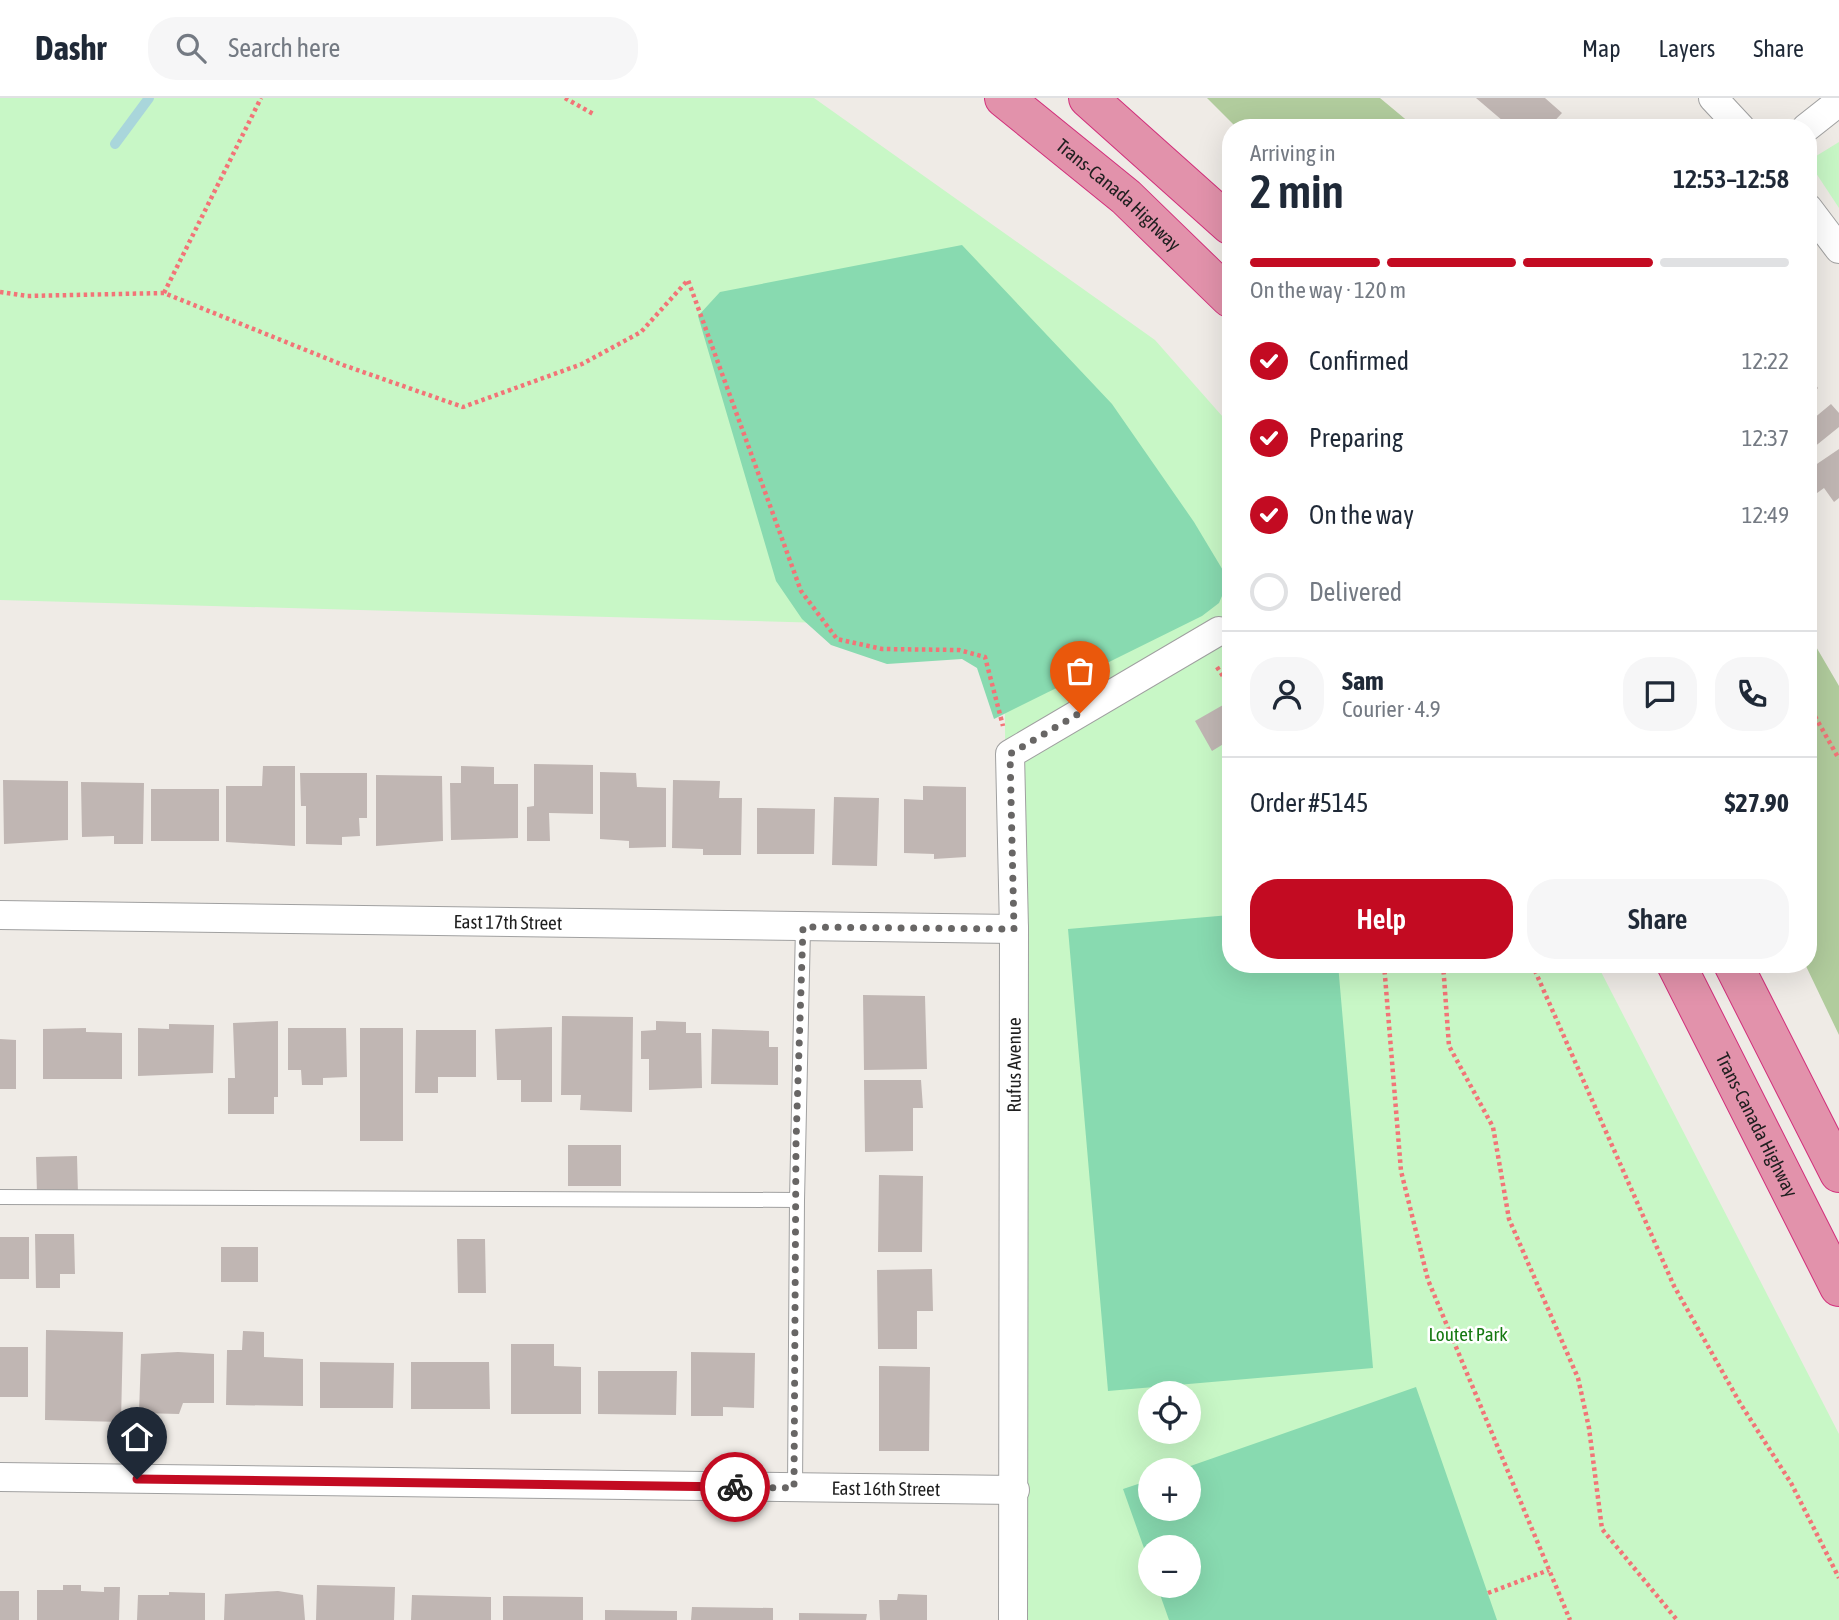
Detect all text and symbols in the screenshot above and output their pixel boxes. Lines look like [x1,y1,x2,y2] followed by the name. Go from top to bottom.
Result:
[148,17,638,80] search box
[35,29,106,67] text: Dashr
[172,29,210,67] icon: search
[228,33,340,63] text: Search here
[1582,35,1621,62] text: Map
[1659,35,1715,62] text: Layers
[1753,35,1804,62] text: Share
[1052,134,1186,255] street label: Trans-Canada Highway
[1250,140,1336,166] text: Arriving in
[1673,164,1789,194] text: 12:53–12:58
[1250,165,1344,218] text: 2 min
[1250,277,1406,303] text: On the way · 120 m
[1250,342,1288,380] icon: check
[1309,346,1409,376] text: Confirmed
[1742,348,1789,374] text: 12:22
[1250,419,1288,457] icon: check
[1309,423,1403,453] text: Preparing
[1742,425,1789,451] text: 12:37
[1250,496,1288,534] icon: check
[1309,500,1414,530] text: On the way
[1742,502,1789,528] text: 12:49
[1309,577,1402,607] text: Delivered
[1050,641,1110,713] pin
[1061,652,1099,690] icon: bag
[1250,657,1324,731] button: person
[1623,657,1697,731] button: chat
[1715,657,1789,731] button: phone
[1342,666,1384,696] text: Sam
[1342,696,1441,722] text: Courier · 4.9
[1250,788,1369,818] text: Order #5145
[1725,788,1789,818] text: $27.90
[1250,879,1513,959] button: Help
[1527,879,1789,959] button: Share
[453,910,562,934] street label: East 17th Street
[1003,1017,1025,1113] street label: Rufus Avenue
[1712,1049,1803,1201] street label: Trans-Canada Highway
[1428,1323,1508,1345] park label: Loutet Park
[1138,1381,1201,1598] map controls
[1138,1381,1201,1444] button: locate
[107,1407,167,1479] pin
[118,1418,156,1456] icon: home
[700,1452,770,1522] courier
[1138,1458,1201,1521] button: +
[716,1468,754,1506] icon: bike
[831,1477,940,1500] street label: East 16th Street
[1138,1535,1201,1598] button: −

